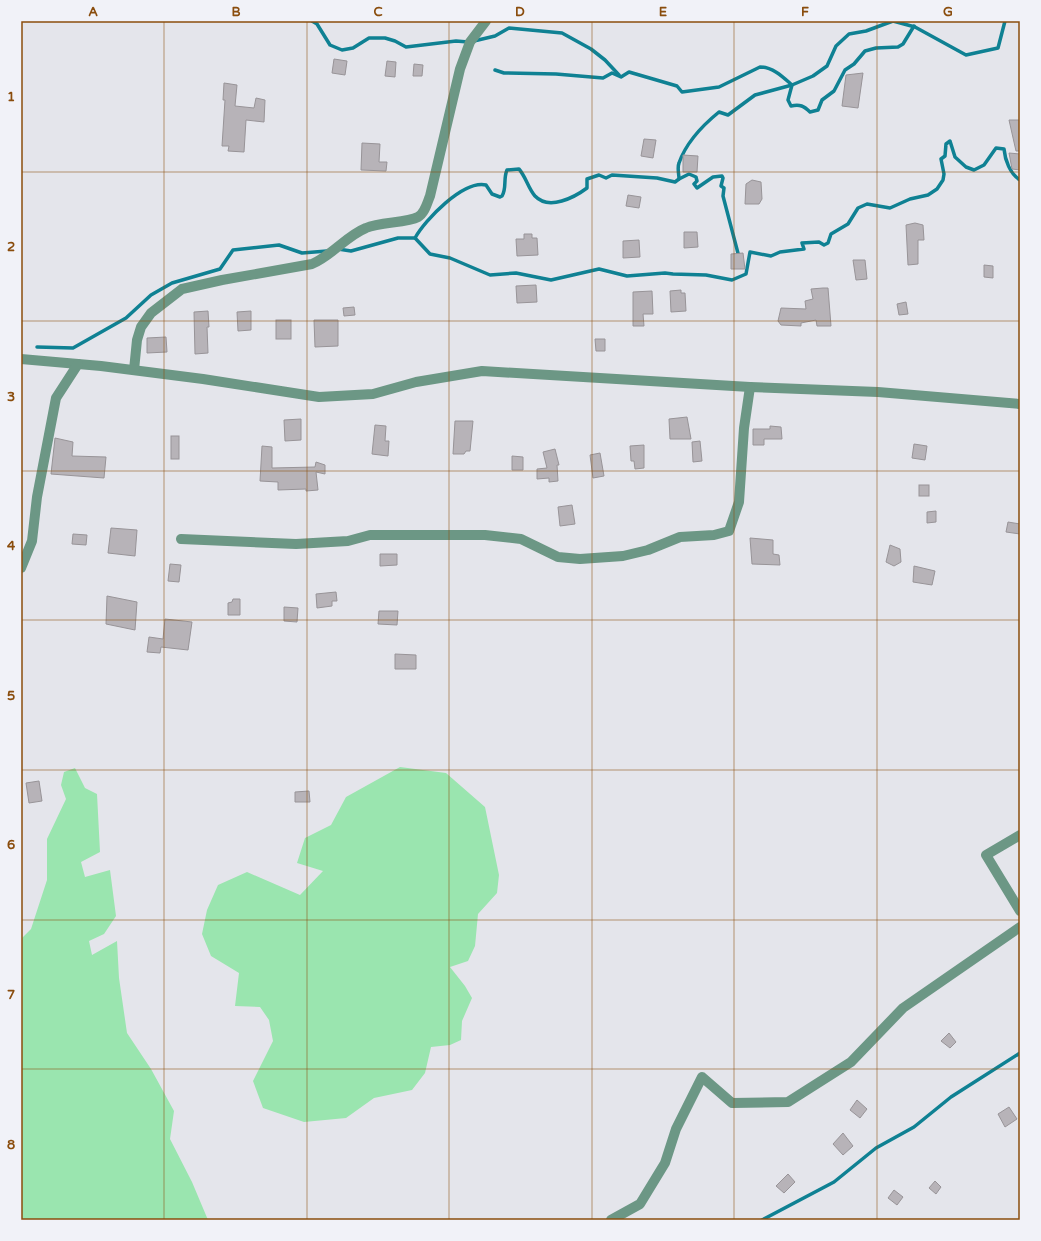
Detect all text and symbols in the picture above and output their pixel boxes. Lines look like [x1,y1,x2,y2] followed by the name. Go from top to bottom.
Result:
[88,4,98,20] text: A
[231,4,241,20] text: B
[373,4,383,20] text: C
[515,4,525,20] text: D
[659,4,667,20] text: E
[801,4,809,20] text: F
[943,4,953,20] text: G
[7,89,15,105] text: 1
[7,239,15,255] text: 2
[7,389,15,405] text: 3
[7,538,16,554] text: 4
[7,688,15,704] text: 5
[7,837,15,853] text: 6
[7,987,15,1003] text: 7
[7,1137,15,1153] text: 8

